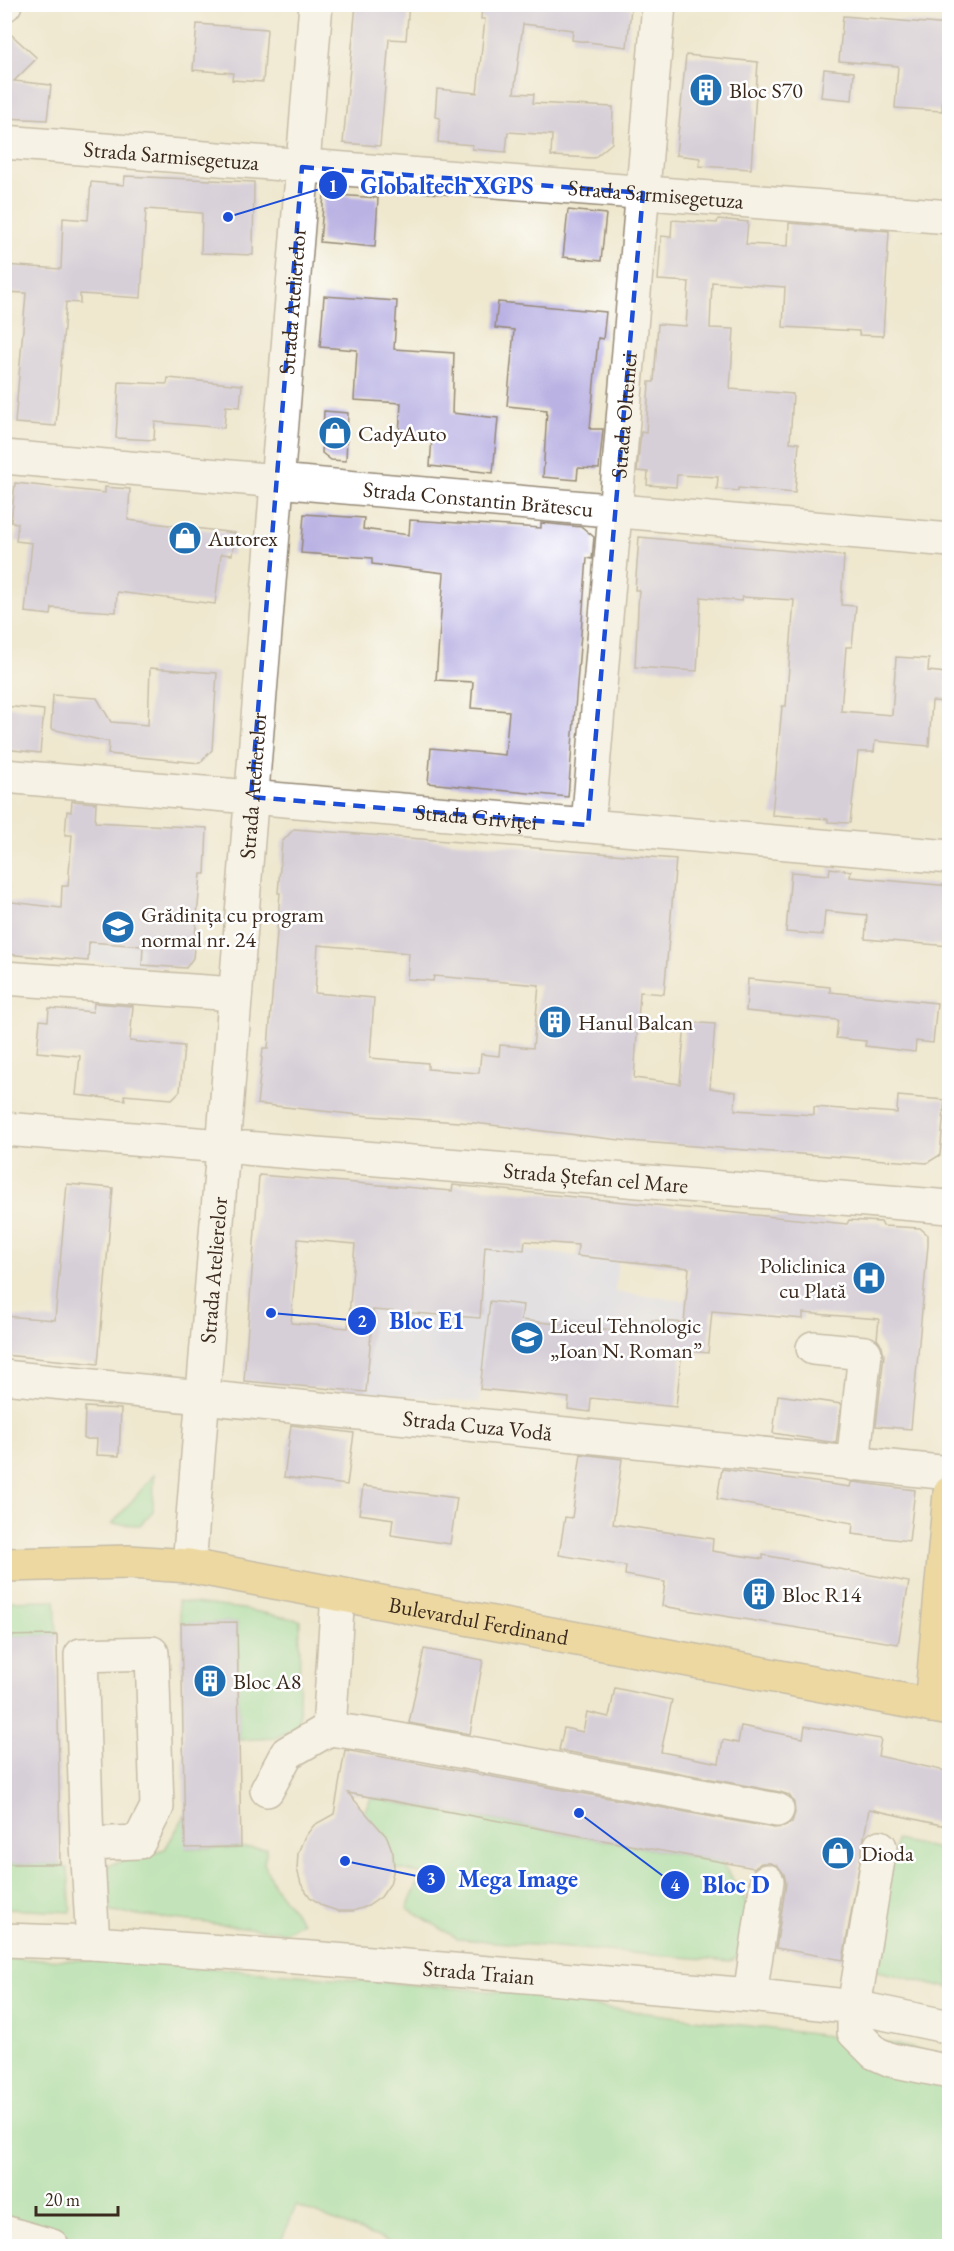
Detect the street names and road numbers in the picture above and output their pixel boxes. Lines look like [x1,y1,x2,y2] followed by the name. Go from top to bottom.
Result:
[83,134,261,177] street label: Strada Sarmisegetuza
[567,172,745,215] street label: Strada Sarmisegetuza
[271,226,312,376] street label: Strada Atelierelor
[604,351,643,480] street label: Strada Olteniei
[362,474,595,523] street label: Strada Constantin Brătescu
[232,710,273,860] street label: Strada Atelierelor
[414,797,538,836] street label: Strada Griviței
[502,1155,690,1200] street label: Strada Ștefan cel Mare
[193,1195,234,1344] street label: Strada Atelierelor
[402,1403,554,1447] street label: Strada Cuza Vodă
[386,1589,572,1652] street label: Bulevardul Ferdinand
[422,1953,536,1991] street label: Strada Traian

